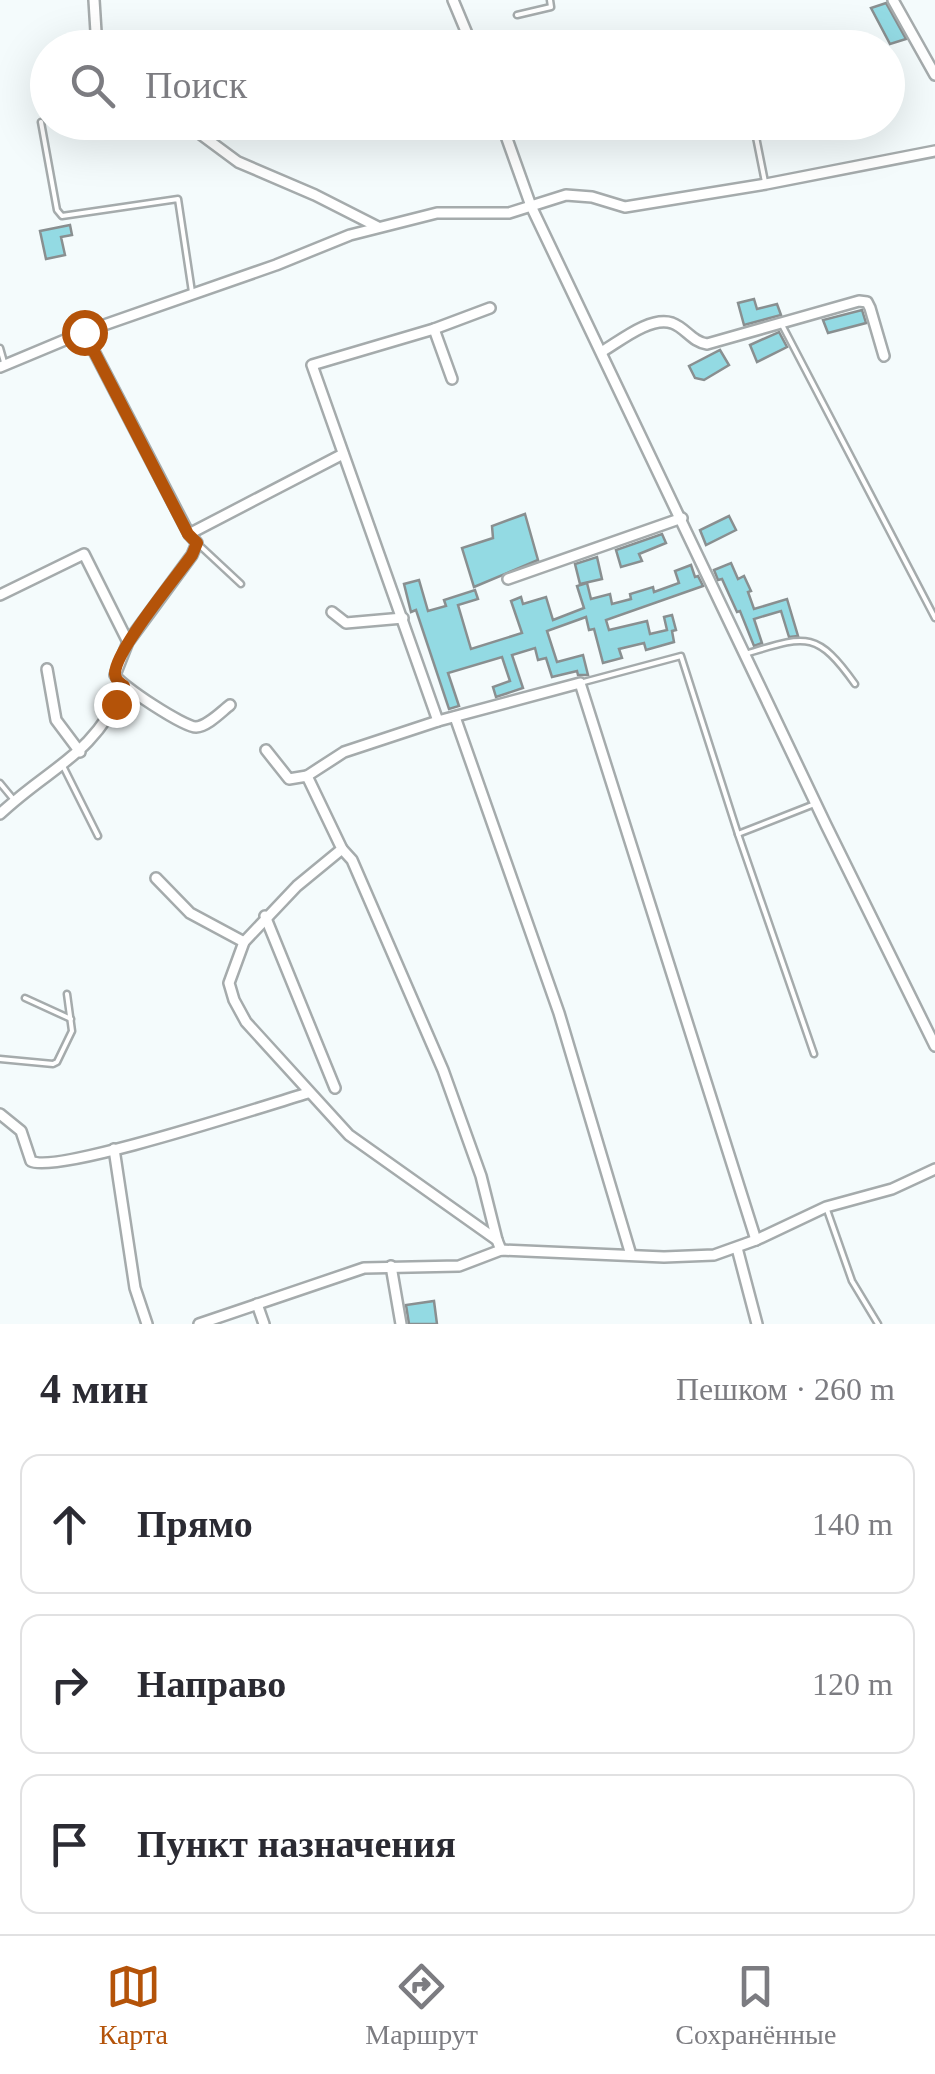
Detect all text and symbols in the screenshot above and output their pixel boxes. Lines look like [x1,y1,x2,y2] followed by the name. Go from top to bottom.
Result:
[30,30,905,140] search box
[65,58,120,113] icon: search
[145,64,247,106] text: Поиск
[62,310,108,356] route start
[94,682,140,728] route end
[40,1366,149,1412] text: 4 мин
[676,1371,895,1407] text: Пешком · 260 m
[42,1497,97,1552] icon: ahead
[137,1503,253,1545] text: Прямо
[812,1506,893,1542] text: 140 m
[42,1657,97,1712] icon: right
[137,1663,286,1705] text: Направо
[812,1666,893,1702] text: 120 m
[42,1817,97,1872] icon: arrive
[137,1823,456,1865] text: Пункт назначения
[99,1959,168,2051] tab: Карта
[365,1959,478,2051] tab: Маршрут
[675,1959,836,2051] tab: Сохранённые

